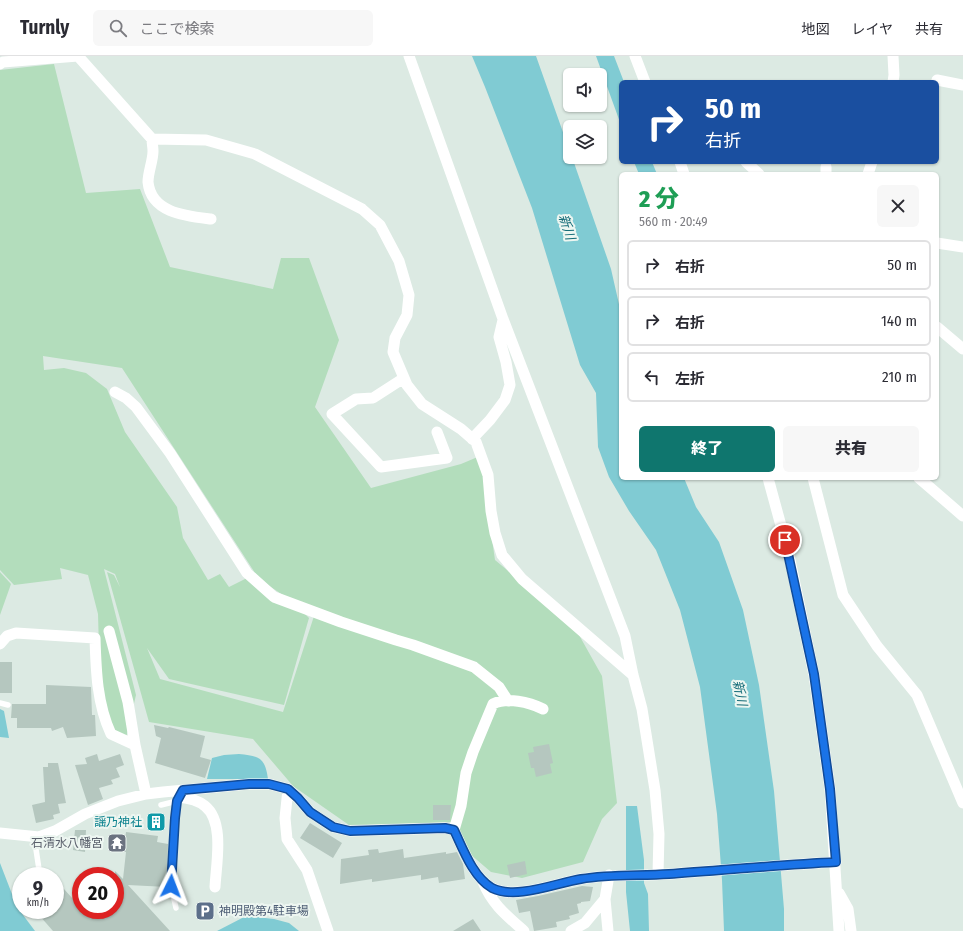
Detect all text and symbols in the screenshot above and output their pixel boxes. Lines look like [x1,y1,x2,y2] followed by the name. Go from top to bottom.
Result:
[93,10,373,46] search box
[20,16,69,39] text: Turnly
[107,17,129,39] icon: search
[139,20,214,38] text: ここで検索
[801,21,829,38] text: 地図
[851,21,893,38] text: レイヤ
[915,21,943,38] text: 共有
[563,68,607,164] map controls
[563,68,607,112] button: sound
[705,92,761,125] text: 50 m
[639,96,691,148] icon: right
[563,120,607,164] button: layers
[705,130,741,152] text: 右折
[639,185,679,213] text: 2 分
[877,185,919,227] button: close
[556,212,579,244] water label: 新川
[639,214,708,229] text: 560 m · 20:49
[641,254,663,276] icon: right
[887,256,917,274] text: 50 m
[675,258,705,276] text: 右折
[641,310,663,332] icon: right
[881,312,917,330] text: 140 m
[675,314,705,332] text: 右折
[641,366,663,388] icon: left
[882,368,917,386] text: 210 m
[675,370,705,388] text: 左折
[639,426,775,472] button: 終了
[783,426,919,472] button: 共有
[768,523,802,557] pin
[774,529,796,551] icon: arrive
[730,679,750,709] water label: 新川
[145,811,167,833] building icon: 謡乃神社
[94,815,142,829] place label: 謡乃神社
[106,832,128,854] temple icon: 石清水八幡宮
[31,836,103,850] place label: 石清水八幡宮
[150,865,192,907] position arrow
[72,867,124,919] speed limit sign: 20
[33,876,43,900] text: 9
[27,897,49,909] text: km/h
[194,900,216,922] parking icon: 神明殿第4駐車場
[219,904,309,918] place label: 神明殿第4駐車場

